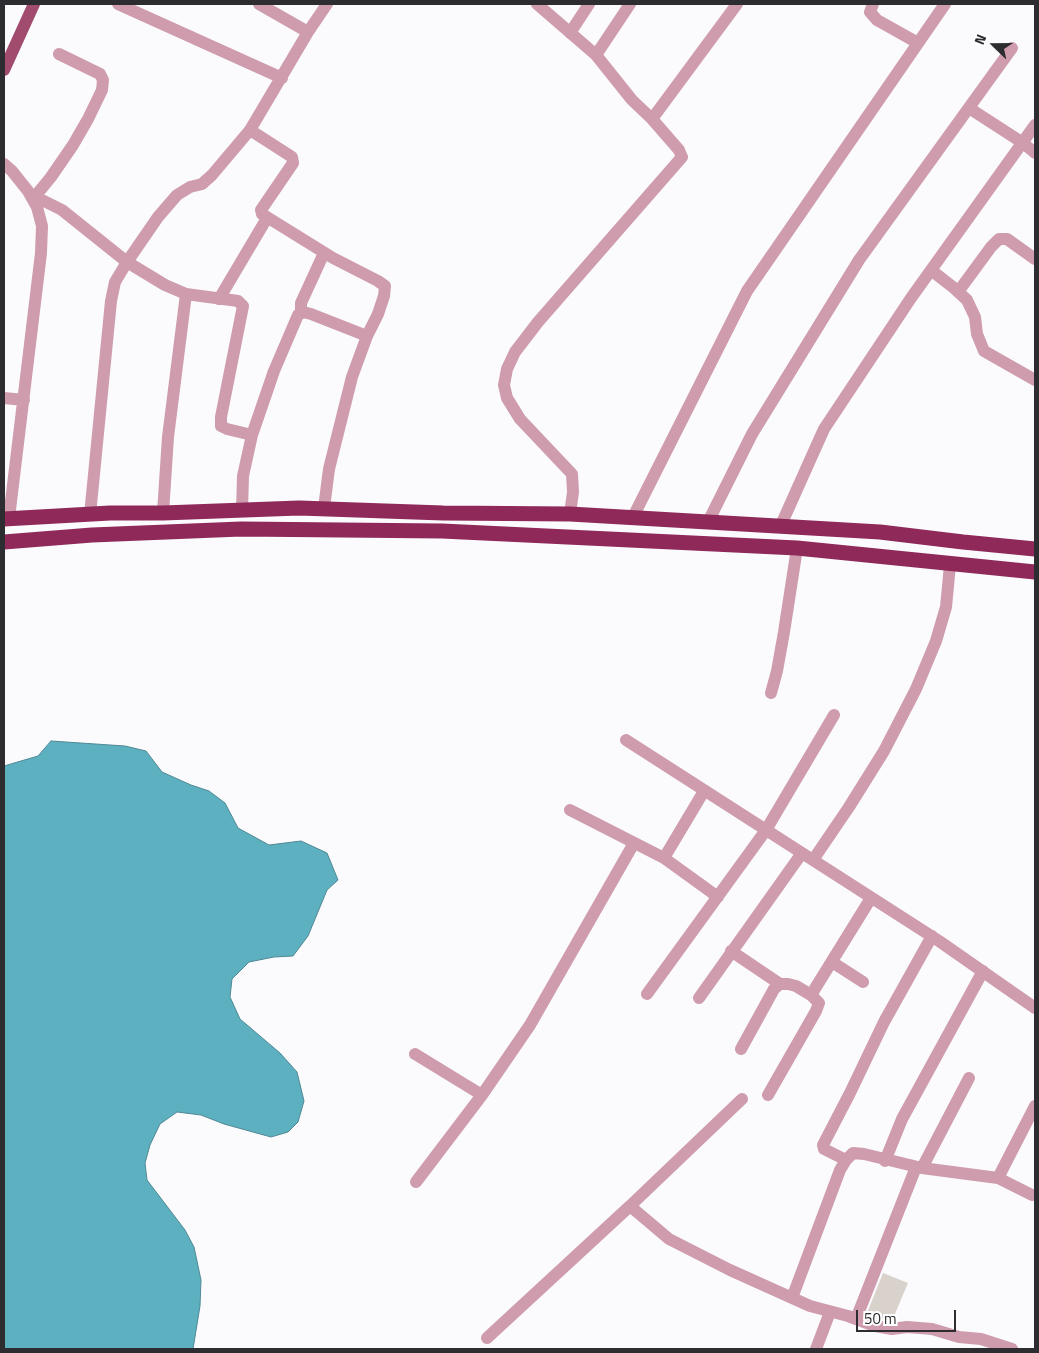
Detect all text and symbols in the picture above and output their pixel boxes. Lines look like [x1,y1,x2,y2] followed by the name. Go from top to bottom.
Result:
[969,20,1019,70] north arrow
[968,31,991,48] text: N
[859,1300,959,1332] scale bar
[864,1307,897,1330] text: 50 m

